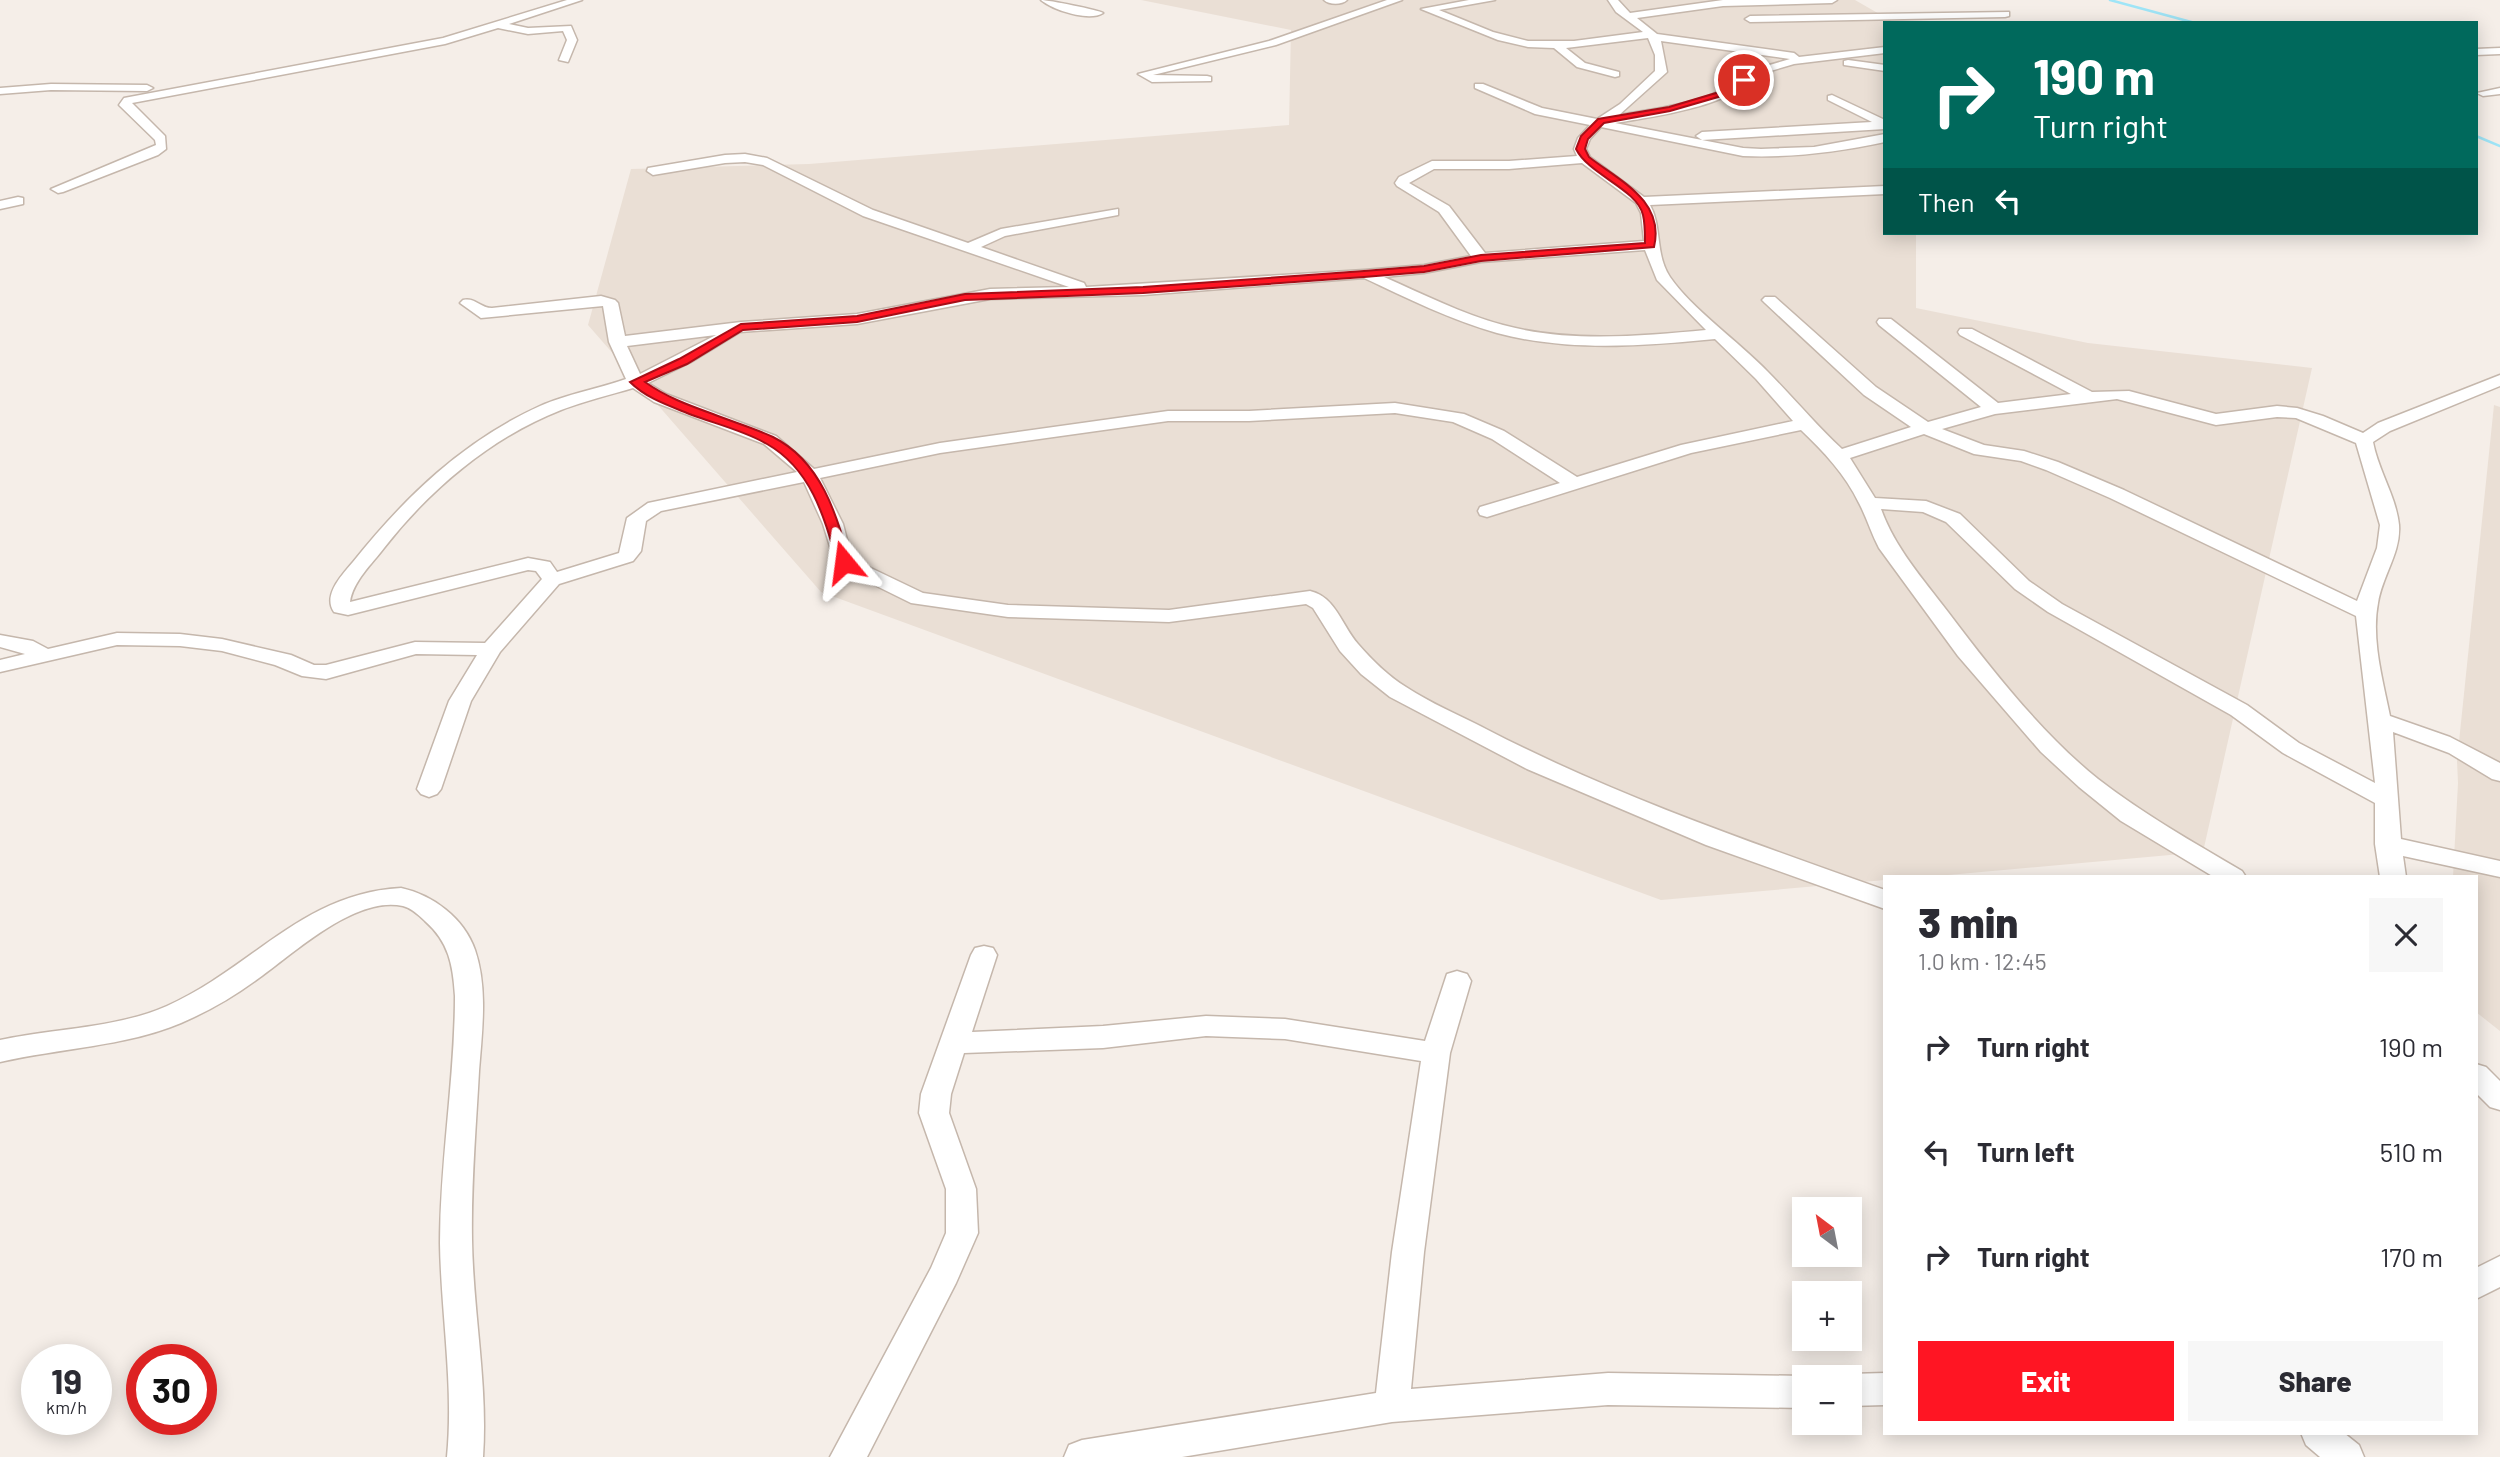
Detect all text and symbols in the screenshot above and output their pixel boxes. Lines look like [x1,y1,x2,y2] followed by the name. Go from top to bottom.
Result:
[2033,46,2155,105] text: 190 m
[1918,49,2009,140] icon: right
[1714,50,1774,110] pin
[1725,61,1763,99] icon: arrive
[2033,106,2168,144] text: Turn right
[1989,182,2027,220] icon: left
[1918,186,1975,217] text: Then
[807,525,881,599] position arrow
[1918,896,2018,946] text: 3 min
[2369,898,2443,972] button: close
[1918,947,2047,975] text: 1.0 km · 12:45
[1918,1028,1956,1066] icon: right
[1977,1031,2090,1062] text: Turn right
[2379,1031,2443,1062] text: 190 m
[1918,1133,1956,1171] icon: left
[1977,1136,2075,1167] text: Turn left
[2380,1136,2443,1167] text: 510 m
[1792,1197,1862,1267] north arrow
[1792,1197,1862,1435] map controls
[1918,1238,1956,1276] icon: right
[1977,1241,2090,1272] text: Turn right
[2380,1241,2443,1272] text: 170 m
[1792,1281,1862,1351] button: +
[1918,1341,2174,1421] button: Exit
[2188,1341,2443,1421] button: Share
[126,1344,217,1435] speed limit sign: 30
[51,1359,82,1401] text: 19
[1792,1365,1862,1435] button: −
[46,1396,87,1418] text: km/h

